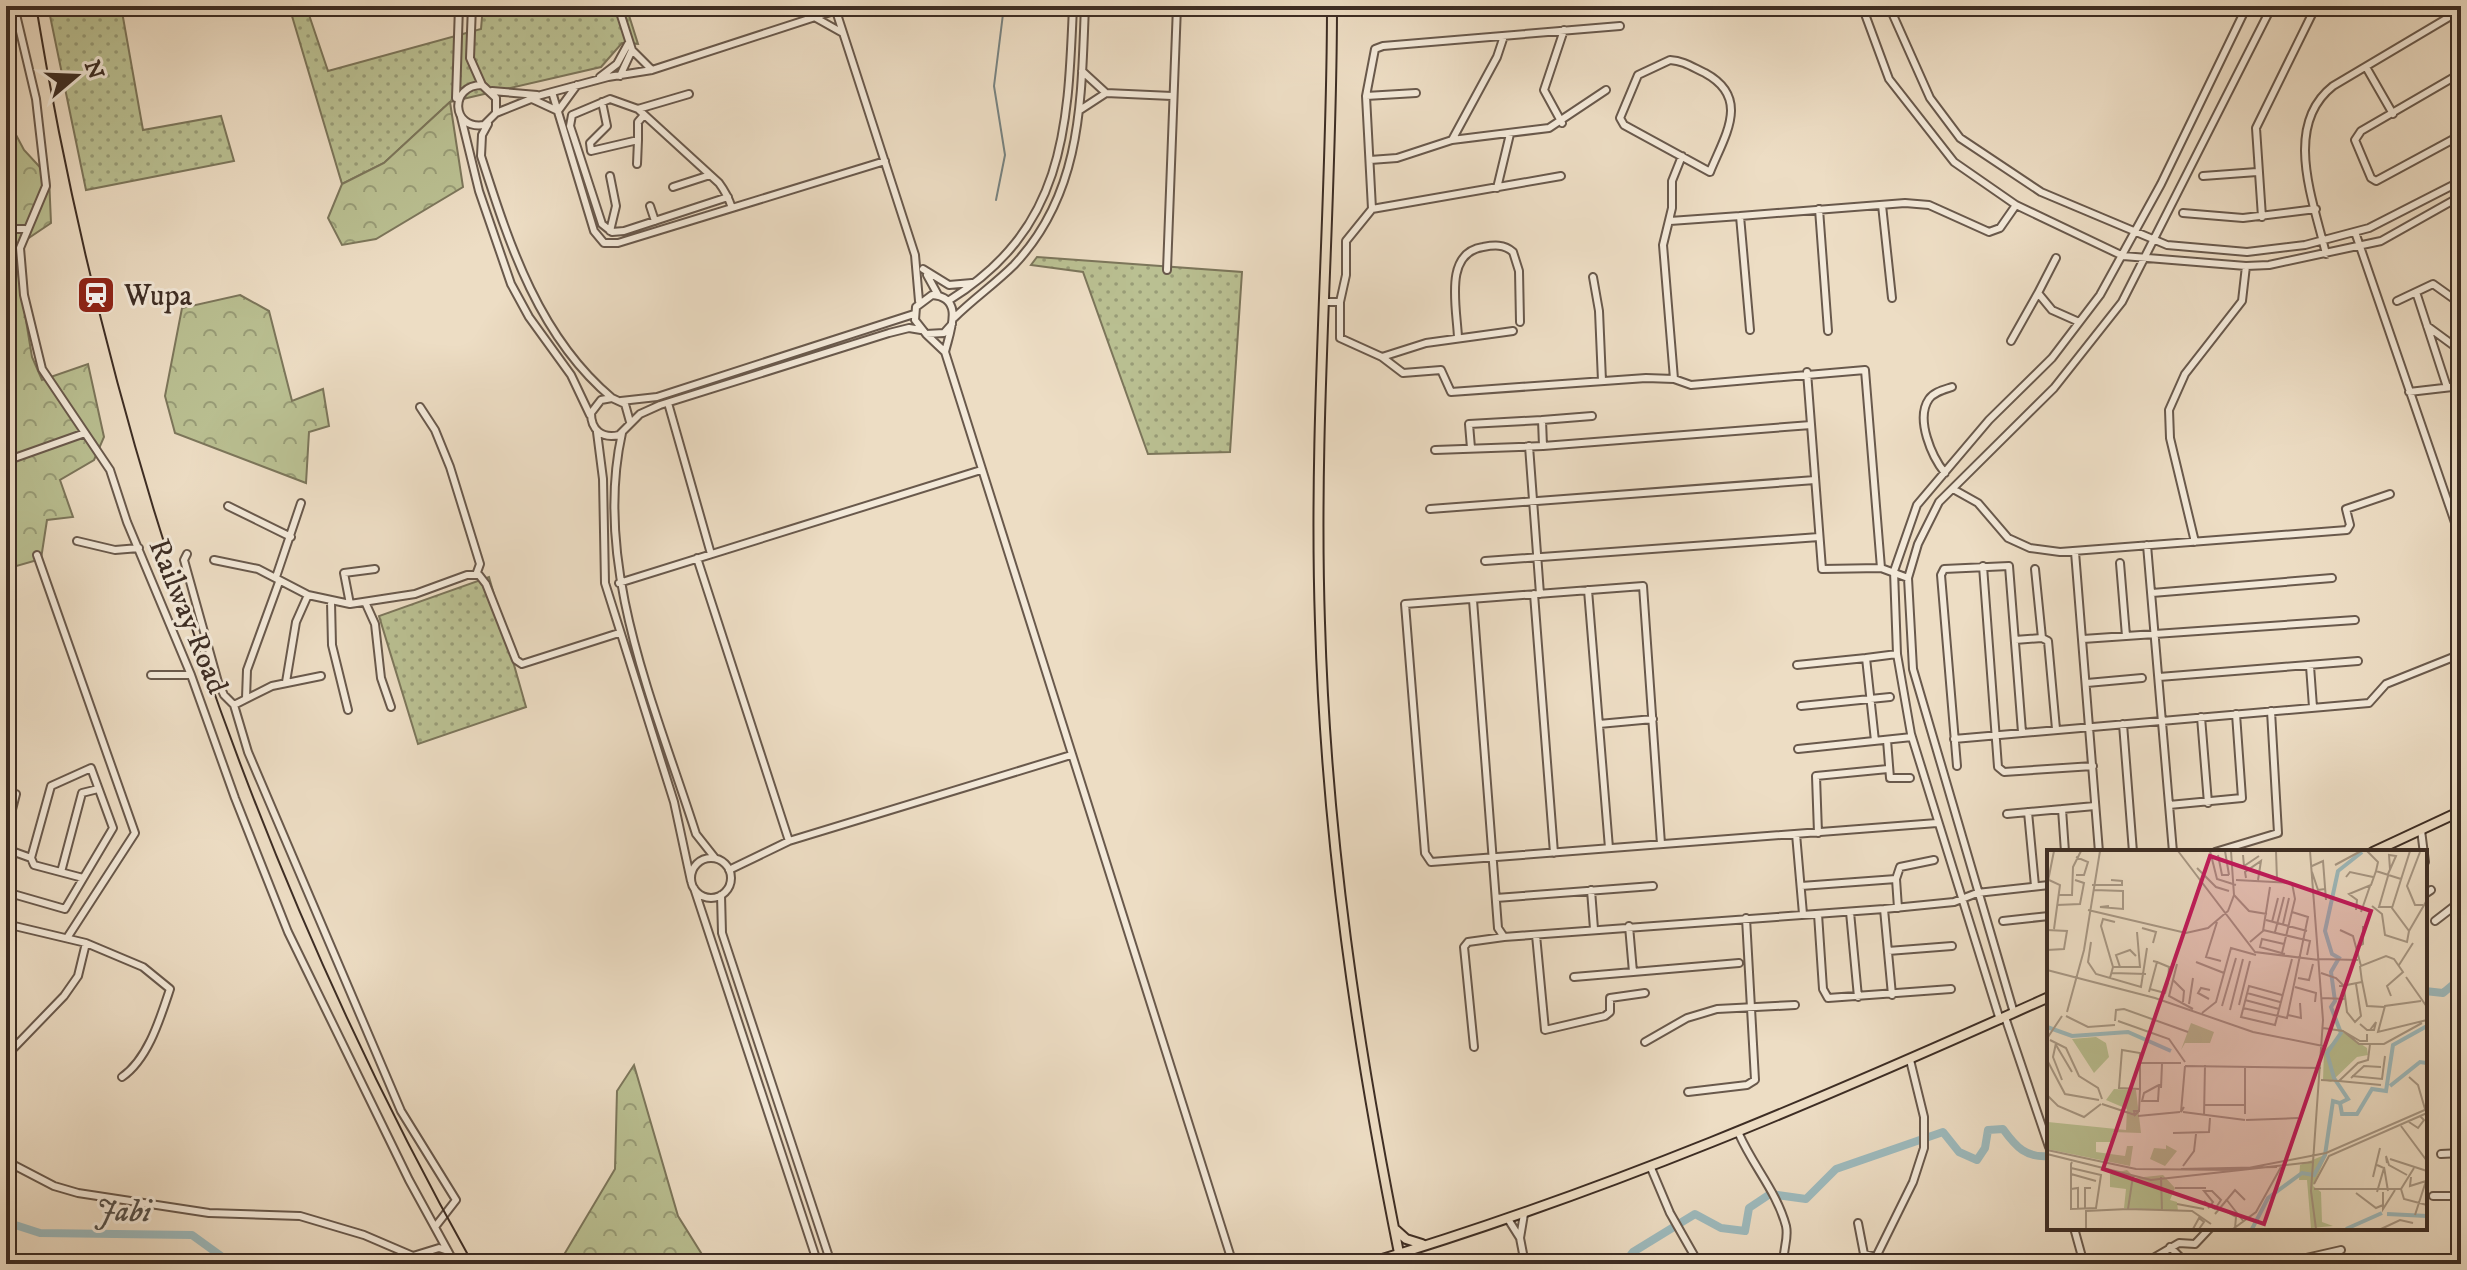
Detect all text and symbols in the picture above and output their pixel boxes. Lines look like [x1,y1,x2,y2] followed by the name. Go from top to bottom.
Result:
[36,36,116,116] north arrow
[78,57,109,83] text: N
[75,274,117,316] station icon: Wupa
[123,278,193,315] place label: Wupa
[140,534,235,699] street label: Railway Road
[2047,850,2427,1230] inset map
[94,1192,153,1233] water label: Jabi

